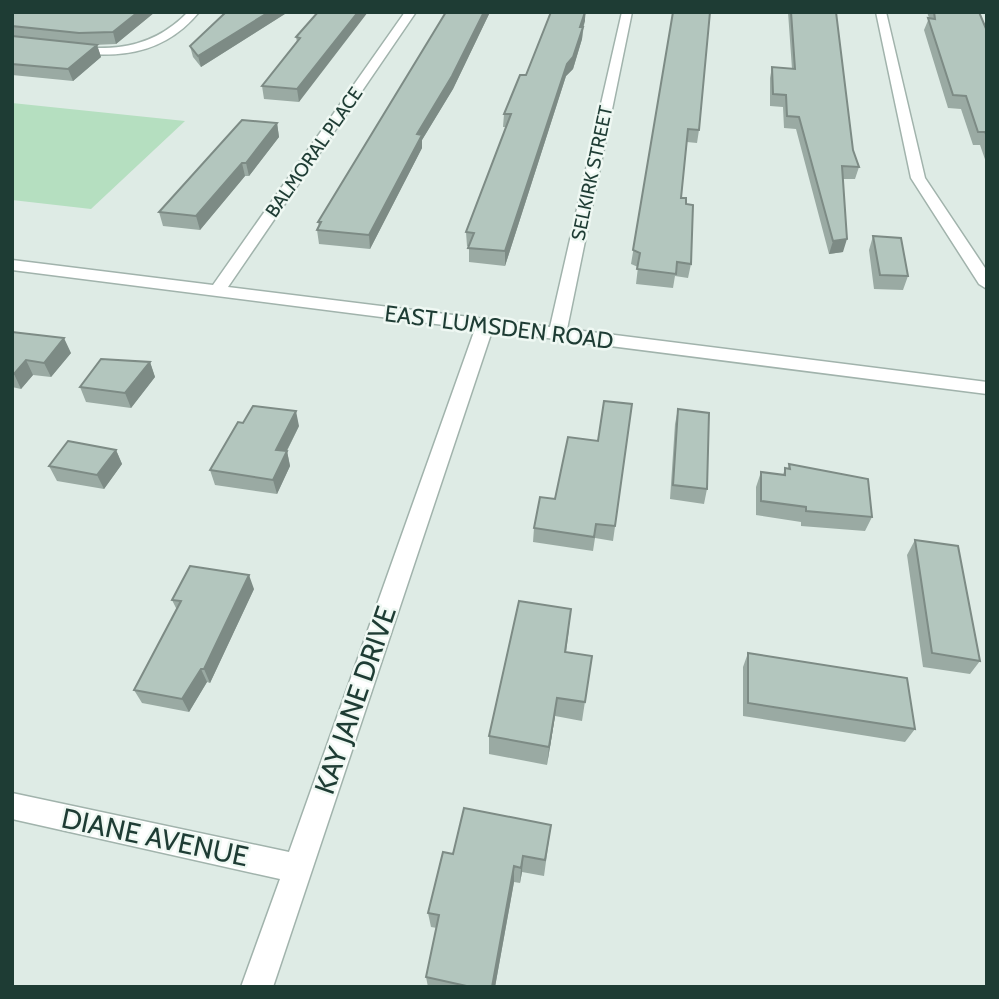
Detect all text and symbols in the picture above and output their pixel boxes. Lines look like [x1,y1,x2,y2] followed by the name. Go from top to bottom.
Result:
[261,82,367,222] street label: BALMORAL PLACE
[566,104,618,242] street label: SELKIRK STREET
[383,299,615,355] street label: EAST LUMSDEN ROAD
[307,602,403,798] street label: KAY JANE DRIVE
[58,801,252,873] street label: DIANE AVENUE

